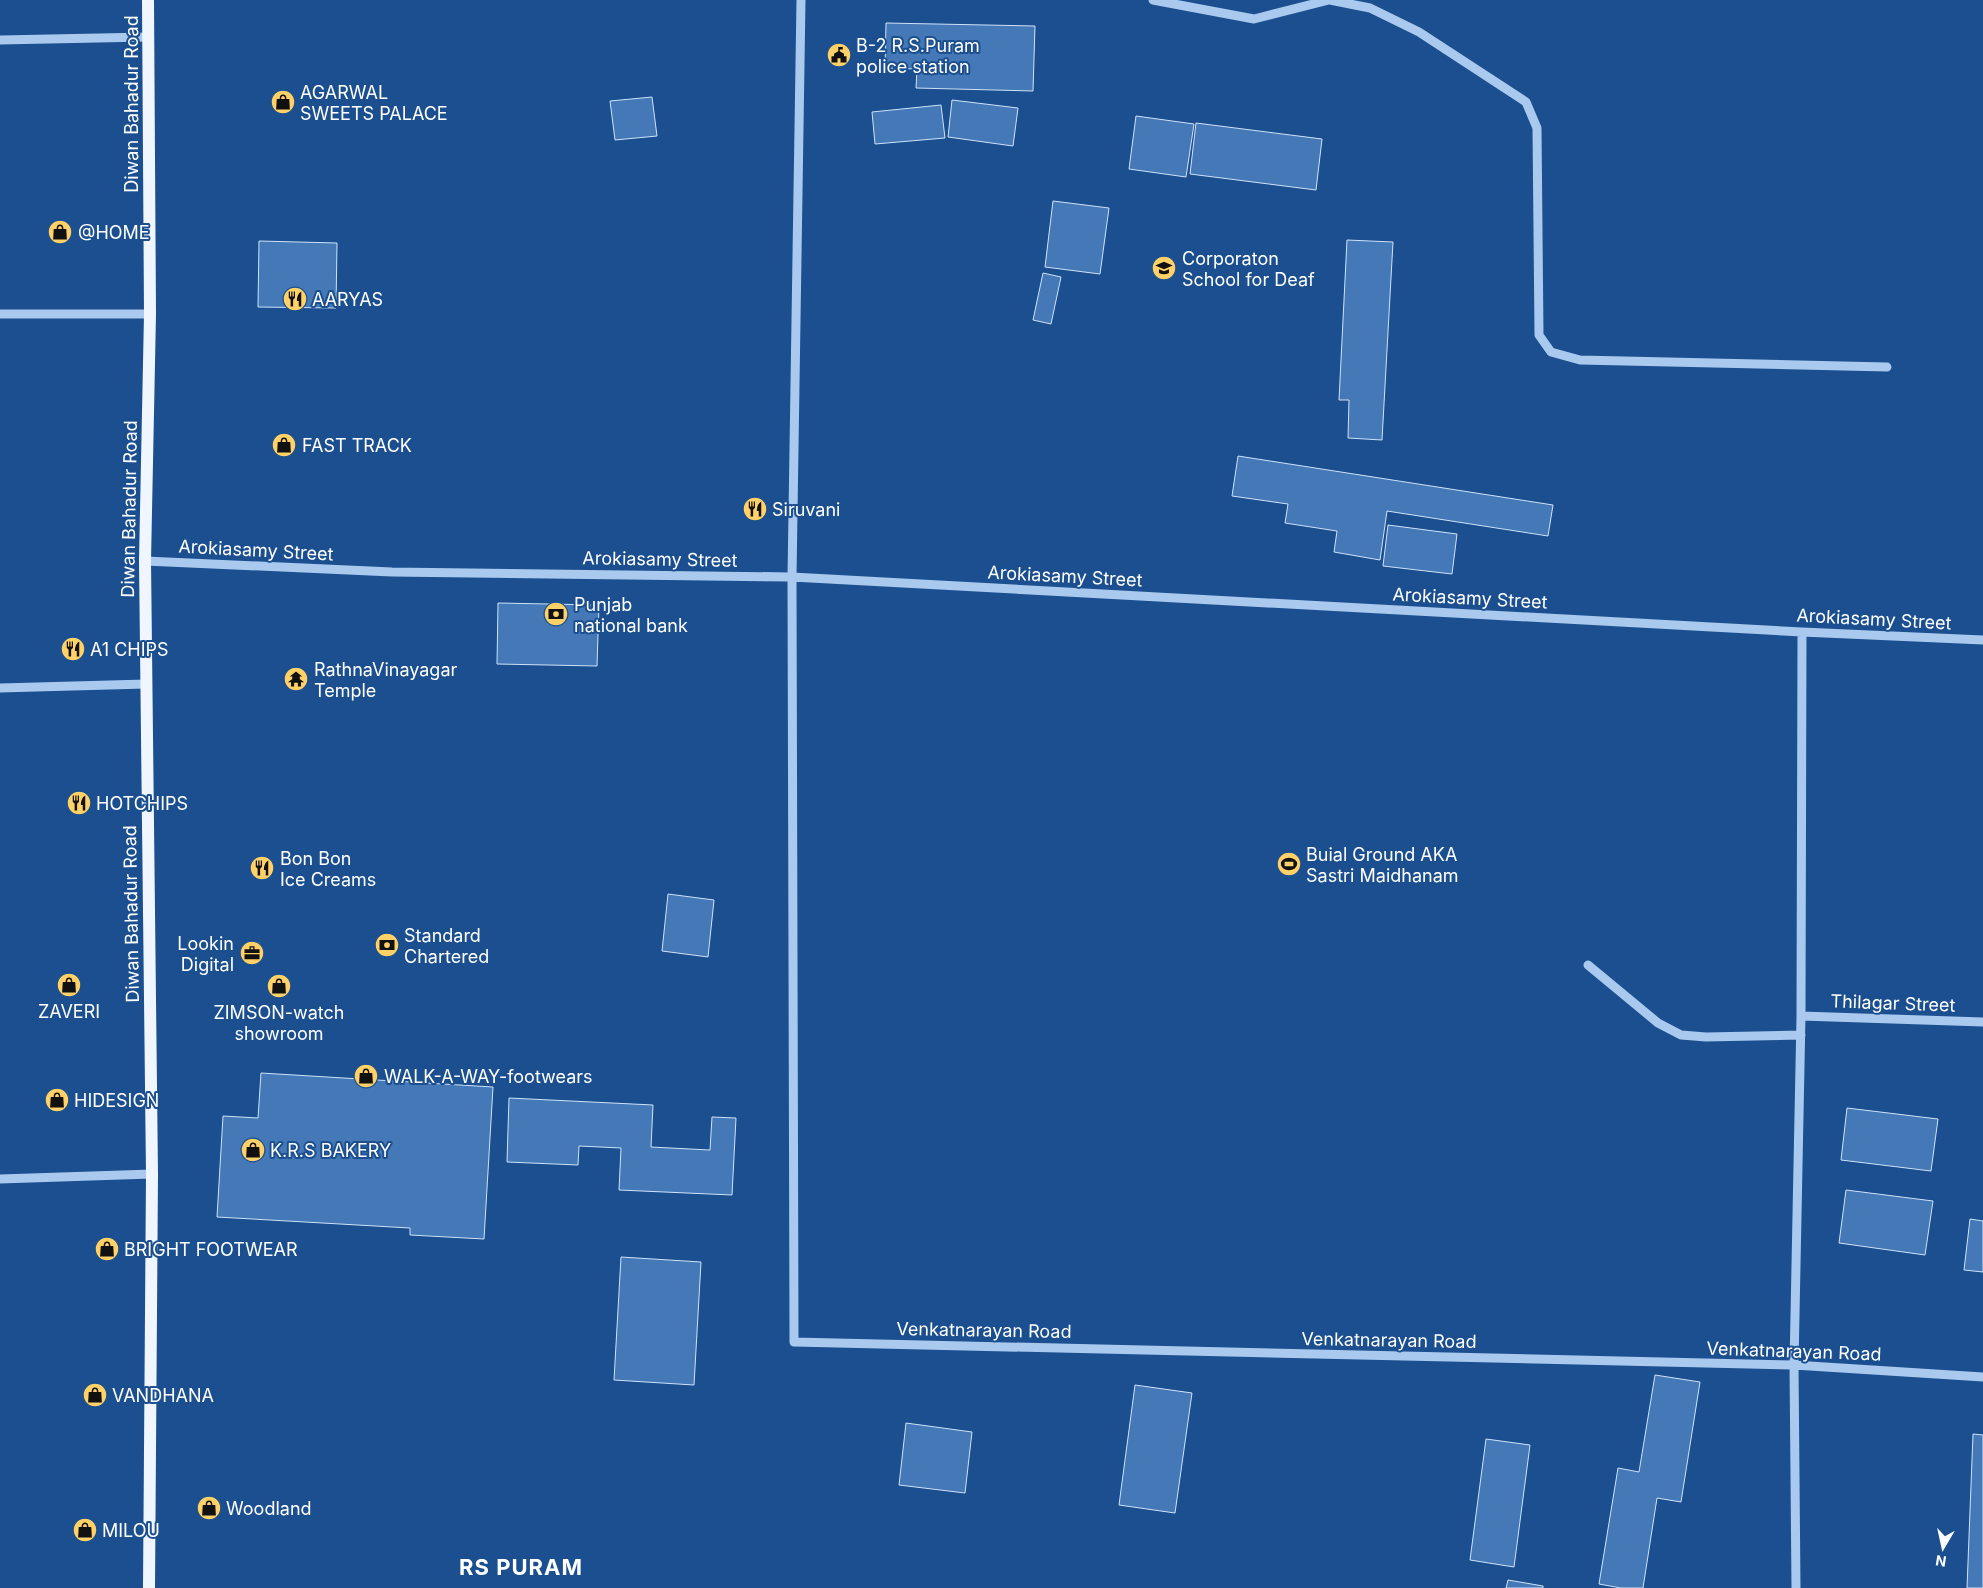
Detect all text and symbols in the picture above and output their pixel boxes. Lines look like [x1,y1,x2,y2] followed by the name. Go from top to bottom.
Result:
[121,15,142,193] street label: Diwan Bahadur Road
[856,35,980,77] place label: B-2 R.S.Puram police station
[826,42,852,68] public building icon: B-2 R.S.Puram police station
[300,82,448,124] place label: AGARWAL SWEETS PALACE
[270,89,296,115] shop icon: AGARWAL SWEETS PALACE
[47,219,73,245] shop icon: @HOME
[78,222,150,243] place label: @HOME
[1182,248,1315,290] place label: Corporaton School for Deaf
[1151,255,1177,281] school or university icon: Corporaton School for Deaf
[282,286,308,312] restaurant icon: AARYAS
[312,289,383,310] place label: AARYAS
[117,420,141,598] street label: Diwan Bahadur Road
[271,432,297,458] shop icon: FAST TRACK
[302,435,412,456] place label: FAST TRACK
[742,496,768,522] restaurant icon: Siruvani
[772,499,840,520] place label: Siruvani
[178,535,334,565] street label: Arokiasamy Street
[582,547,738,571] street label: Arokiasamy Street
[987,561,1143,591] street label: Arokiasamy Street
[1392,583,1548,613] street label: Arokiasamy Street
[574,594,688,636] place label: Punjab national bank
[543,601,569,627] bank icon: Punjab national bank
[1796,604,1952,634] street label: Arokiasamy Street
[60,636,86,662] restaurant icon: A1 CHIPS
[90,639,169,660] place label: A1 CHIPS
[314,659,458,701] place label: RathnaVinayagar Temple
[283,666,309,692] temple icon: RathnaVinayagar Temple
[66,790,92,816] restaurant icon: HOTCHIPS
[96,793,188,814] place label: HOTCHIPS
[119,825,143,1003] street label: Diwan Bahadur Road
[1306,844,1459,886] place label: Buial Ground AKA Sastri Maidhanam
[280,848,376,890] place label: Bon Bon Ice Creams
[1276,851,1302,877] sports icon: Buial Ground AKA Sastri Maidhanam
[249,855,275,881] restaurant icon: Bon Bon Ice Creams
[404,925,489,967] place label: Standard Chartered
[374,932,400,958] bank icon: Standard Chartered
[177,933,234,975] place label: Lookin Digital
[239,940,265,966] office icon: Lookin Digital
[56,972,82,998] shop icon: ZAVERI
[266,973,292,999] shop icon: ZIMSON-watch showroom
[1830,990,1956,1016] street label: Thilagar Street
[38,1001,100,1022] place label: ZAVERI
[213,1002,345,1044] place label: ZIMSON-watch showroom
[353,1063,379,1089] shop icon: WALK-A-WAY-footwears
[384,1066,593,1087] place label: WALK-A-WAY-footwears
[44,1087,70,1113] shop icon: HIDESIGN
[74,1090,159,1111] place label: HIDESIGN
[240,1137,266,1163] shop icon: K.R.S BAKERY
[270,1140,391,1161] place label: K.R.S BAKERY
[94,1236,120,1262] shop icon: BRIGHT FOOTWEAR
[124,1239,298,1260] place label: BRIGHT FOOTWEAR
[896,1318,1072,1342] street label: Venkatnarayan Road
[1301,1328,1477,1352] street label: Venkatnarayan Road
[1706,1337,1882,1365] street label: Venkatnarayan Road
[82,1382,108,1408] shop icon: VANDHANA
[112,1385,214,1406] place label: VANDHANA
[196,1495,222,1521] shop icon: Woodland
[226,1498,312,1519] place label: Woodland
[72,1517,98,1543] shop icon: MILOU
[102,1520,160,1541] place label: MILOU
[1918,1523,1968,1573] north arrow
[1934,1552,1947,1571] text: N
[459,1554,583,1580] district label: RS PURAM

